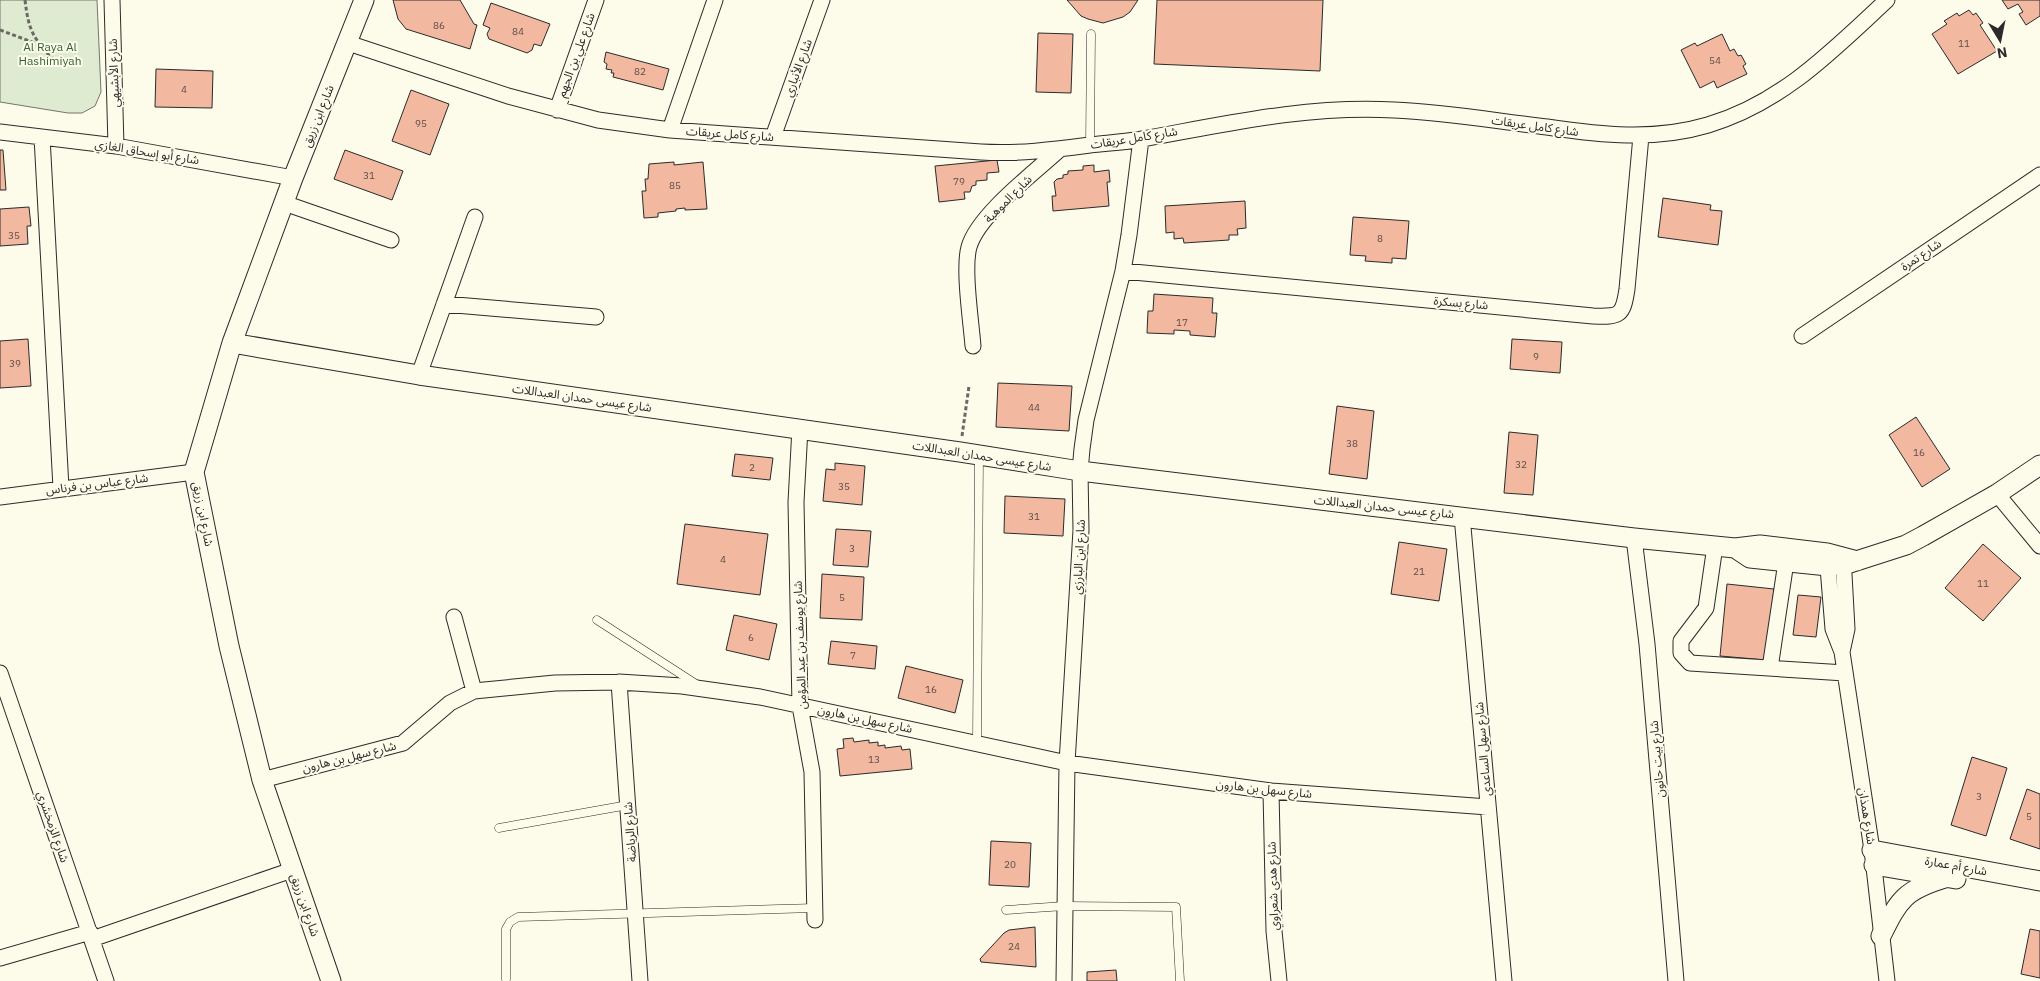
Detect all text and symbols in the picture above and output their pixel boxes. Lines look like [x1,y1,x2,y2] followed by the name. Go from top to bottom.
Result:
[553,11,600,100] street label: شارع علي بن الجهم
[1975,15,2025,65] north arrow
[433,19,445,32] house number: 86
[512,25,524,38] house number: 84
[780,37,818,100] street label: شارع الأنباري
[1958,37,1970,50] house number: 11
[105,38,125,108] street label: شارع الأبشيهي
[18,39,82,68] park label: Al Raya Al Hashimiyah
[1996,43,2009,63] text: N
[1709,54,1721,67] house number: 54
[634,65,646,78] house number: 82
[181,83,187,96] house number: 4
[298,83,339,150] street label: شارع ابن زريق
[1490,112,1580,141] street label: شارع كامل عريقات
[415,117,427,130] house number: 95
[686,123,774,146] street label: شارع كامل عريقات
[1089,123,1179,154] street label: شارع كامل عريقات
[93,136,200,170] street label: شارع أبو إسحاق الغازي
[363,169,375,182] house number: 31
[981,172,1036,227] street label: شارع الموهبة
[953,175,965,188] house number: 79
[669,179,681,192] house number: 85
[8,229,20,242] house number: 35
[1377,232,1383,245] house number: 8
[1898,236,1945,275] street label: شارع تمرة
[1433,293,1489,314] street label: شارع بسكرة
[1176,316,1188,329] house number: 17
[1533,350,1539,363] house number: 9
[9,357,21,370] house number: 39
[511,380,653,417] street label: شارع عيسى حمدان العبداللات
[1028,401,1040,414] house number: 44
[911,437,1053,476] street label: شارع عيسى حمدان العبداللات
[1346,437,1358,450] house number: 38
[1913,446,1925,459] house number: 16
[1515,458,1527,471] house number: 32
[749,461,755,474] house number: 2
[45,470,149,499] street label: شارع عباس بن فرناس
[188,480,217,548] street label: شارع ابن زريق
[838,480,850,493] house number: 35
[1313,492,1455,523] street label: شارع عيسى حمدان العبداللات
[1028,510,1040,523] house number: 31
[1069,519,1091,595] street label: شارع ابن البارزي
[849,542,855,555] house number: 3
[720,553,726,566] house number: 4
[1413,565,1425,578] house number: 21
[1977,577,1989,590] house number: 11
[790,580,811,710] street label: شارع يوسف بن عبد المؤمن
[839,591,845,604] house number: 5
[748,631,754,644] house number: 6
[850,649,856,662] house number: 7
[925,683,937,696] house number: 16
[816,701,914,738] street label: شارع سهل بن هارون
[1471,701,1497,797] street label: شارع سهل الساعدي
[1646,720,1669,798] street label: شارع بيت حانون
[300,738,398,777] street label: شارع سهل بن هارون
[868,753,880,766] house number: 13
[1215,776,1313,803] street label: شارع سهل بن هارون
[1854,786,1879,846] street label: شارع همذان
[32,789,73,865] street label: شارع الزمخشري
[1976,790,1982,803] house number: 3
[620,801,641,863] street label: شارع الرياضة
[2026,810,2032,823] house number: 5
[1263,841,1284,931] street label: شارع هدى شعراوي
[1923,853,1988,880] street label: شارع أم عمارة
[1004,858,1016,871] house number: 20
[286,871,323,939] street label: شارع ابن زريق
[1008,940,1020,953] house number: 24

